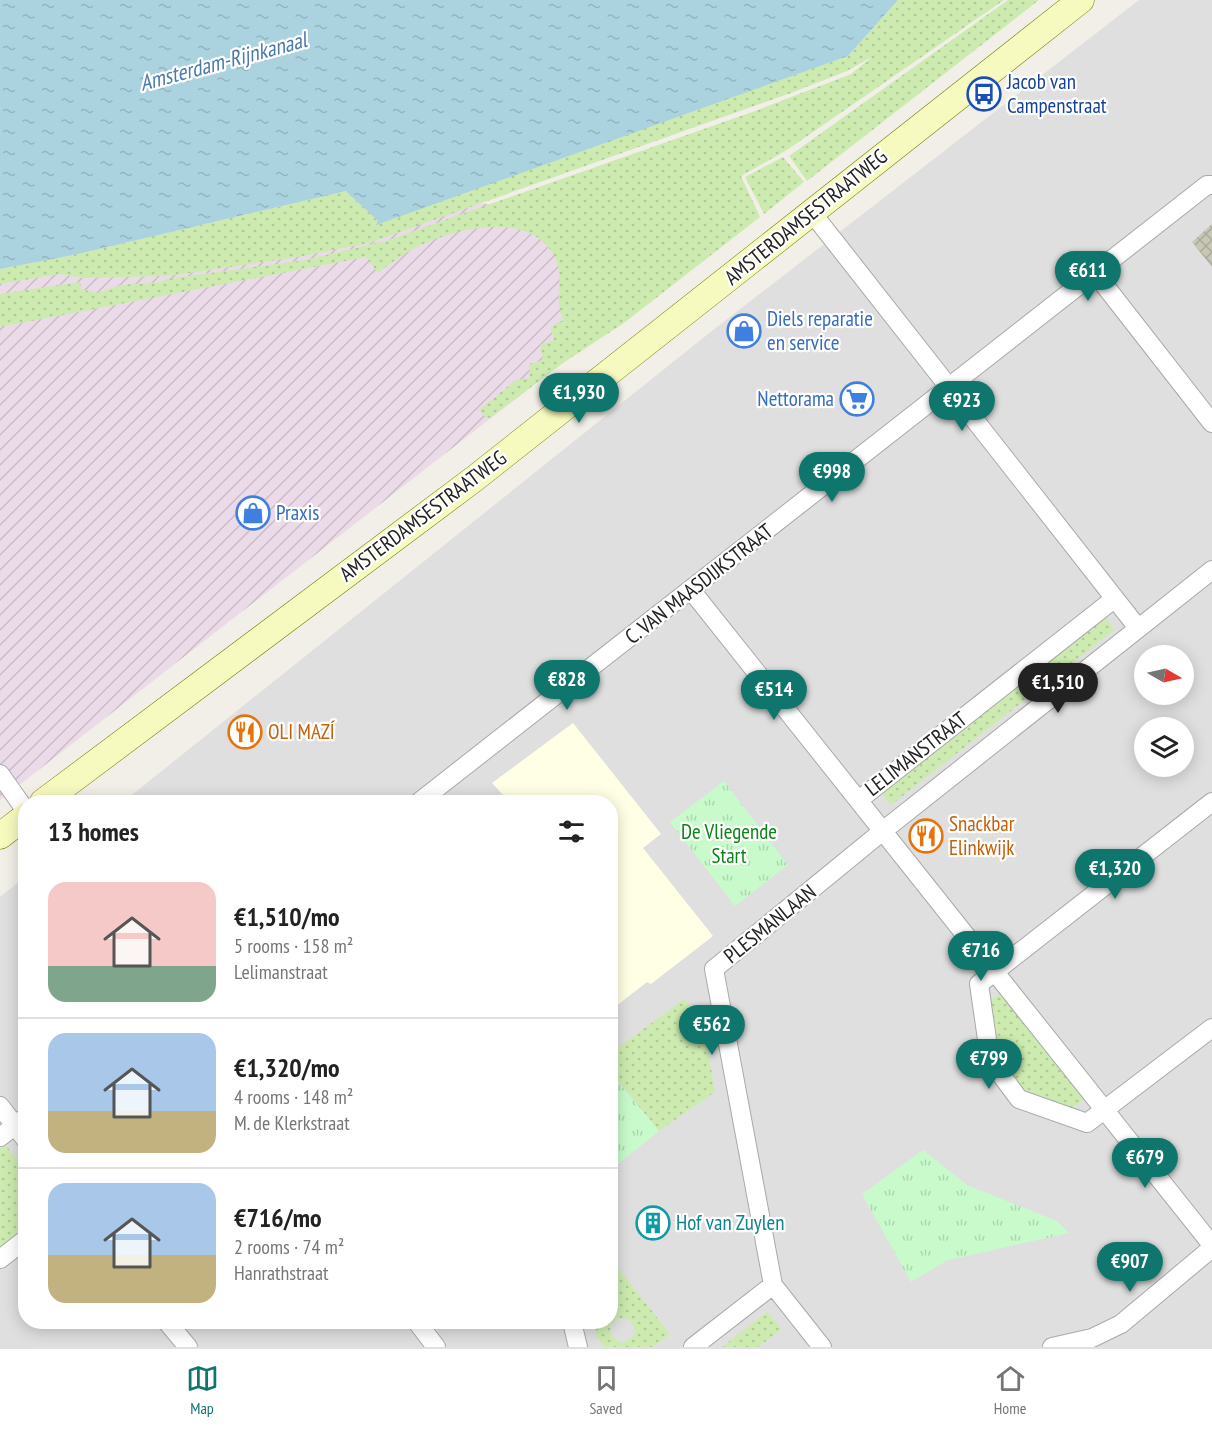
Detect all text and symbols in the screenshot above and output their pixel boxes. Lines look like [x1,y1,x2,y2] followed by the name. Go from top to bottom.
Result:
[136,25,311,97] water label: Amsterdam-Rijnkanaal
[1006,68,1107,119] place label: Jacob van Campenstraat
[966,76,1002,112] bus stop icon: Jacob van Campenstraat
[719,143,893,291] street label: AMSTERDAMSESTRAATWEG
[1052,251,1124,302] pin: €611
[1069,257,1107,283] text: €611
[767,305,873,356] place label: Diels reparatie en service
[726,313,762,349] shop icon: Diels reparatie en service
[530,373,628,424] pin: €1,930
[553,379,605,405] text: €1,930
[839,381,875,417] supermarket icon: Nettorama
[926,381,998,432] pin: €923
[757,385,834,412] place label: Nettorama
[943,387,981,413] text: €923
[334,444,511,587] street label: AMSTERDAMSESTRAATWEG
[796,452,868,503] pin: €998
[813,458,851,484] text: €998
[235,495,271,531] shop icon: Praxis
[276,499,319,526] place label: Praxis
[619,517,778,650] street label: C. VAN MAASDIJKSTRAAT
[1134,645,1194,705] north arrow
[1134,645,1194,777] map controls
[531,660,603,711] pin: €828
[1009,663,1107,714] pin: €1,510
[548,666,586,692] text: €828
[1032,669,1084,695] text: €1,510
[738,670,810,721] pin: €514
[755,676,793,702] text: €514
[859,705,973,802] street label: LELIMANSTRAAT
[227,714,263,750] restaurant icon: OLI MAZÍ
[1134,717,1194,777] button: layers
[268,718,336,745] place label: OLI MAZÍ
[949,810,1015,861] place label: Snackbar Elinkwijk
[48,815,139,848] text: 13 homes
[555,815,588,848] icon: filters
[681,818,777,869] park label: De Vliegende Start
[908,818,944,854] restaurant icon: Snackbar Elinkwijk
[1066,849,1164,900] pin: €1,320
[1089,855,1141,881] text: €1,320
[718,878,821,969] street label: PLESMANLAAN
[234,900,340,933] text: €1,510/mo
[96,906,168,978] icon: home
[945,931,1017,982] pin: €716
[234,933,353,959] text: 5 rooms · 158 m²
[962,937,1000,963] text: €716
[234,959,328,985] text: Lelimanstraat
[676,1005,748,1056] pin: €562
[693,1011,731,1037] text: €562
[953,1039,1025,1090] pin: €799
[970,1045,1008,1071] text: €799
[234,1051,340,1084] text: €1,320/mo
[96,1057,168,1129] icon: home
[234,1084,353,1110] text: 4 rooms · 148 m²
[234,1110,350,1136] text: M. de Klerkstraat
[1109,1138,1181,1189] pin: €679
[1126,1144,1164,1170] text: €679
[234,1201,322,1234] text: €716/mo
[635,1205,671,1241] building icon: Hof van Zuylen
[96,1207,168,1279] icon: home
[676,1209,784,1236] place label: Hof van Zuylen
[234,1234,344,1260] text: 2 rooms · 74 m²
[1094,1242,1166,1293] pin: €907
[1111,1248,1149,1274] text: €907
[234,1260,329,1286] text: Hanrathstraat
[186,1362,219,1418] tab: Map
[590,1362,623,1418] tab: Saved
[994,1362,1027,1418] tab: Home

